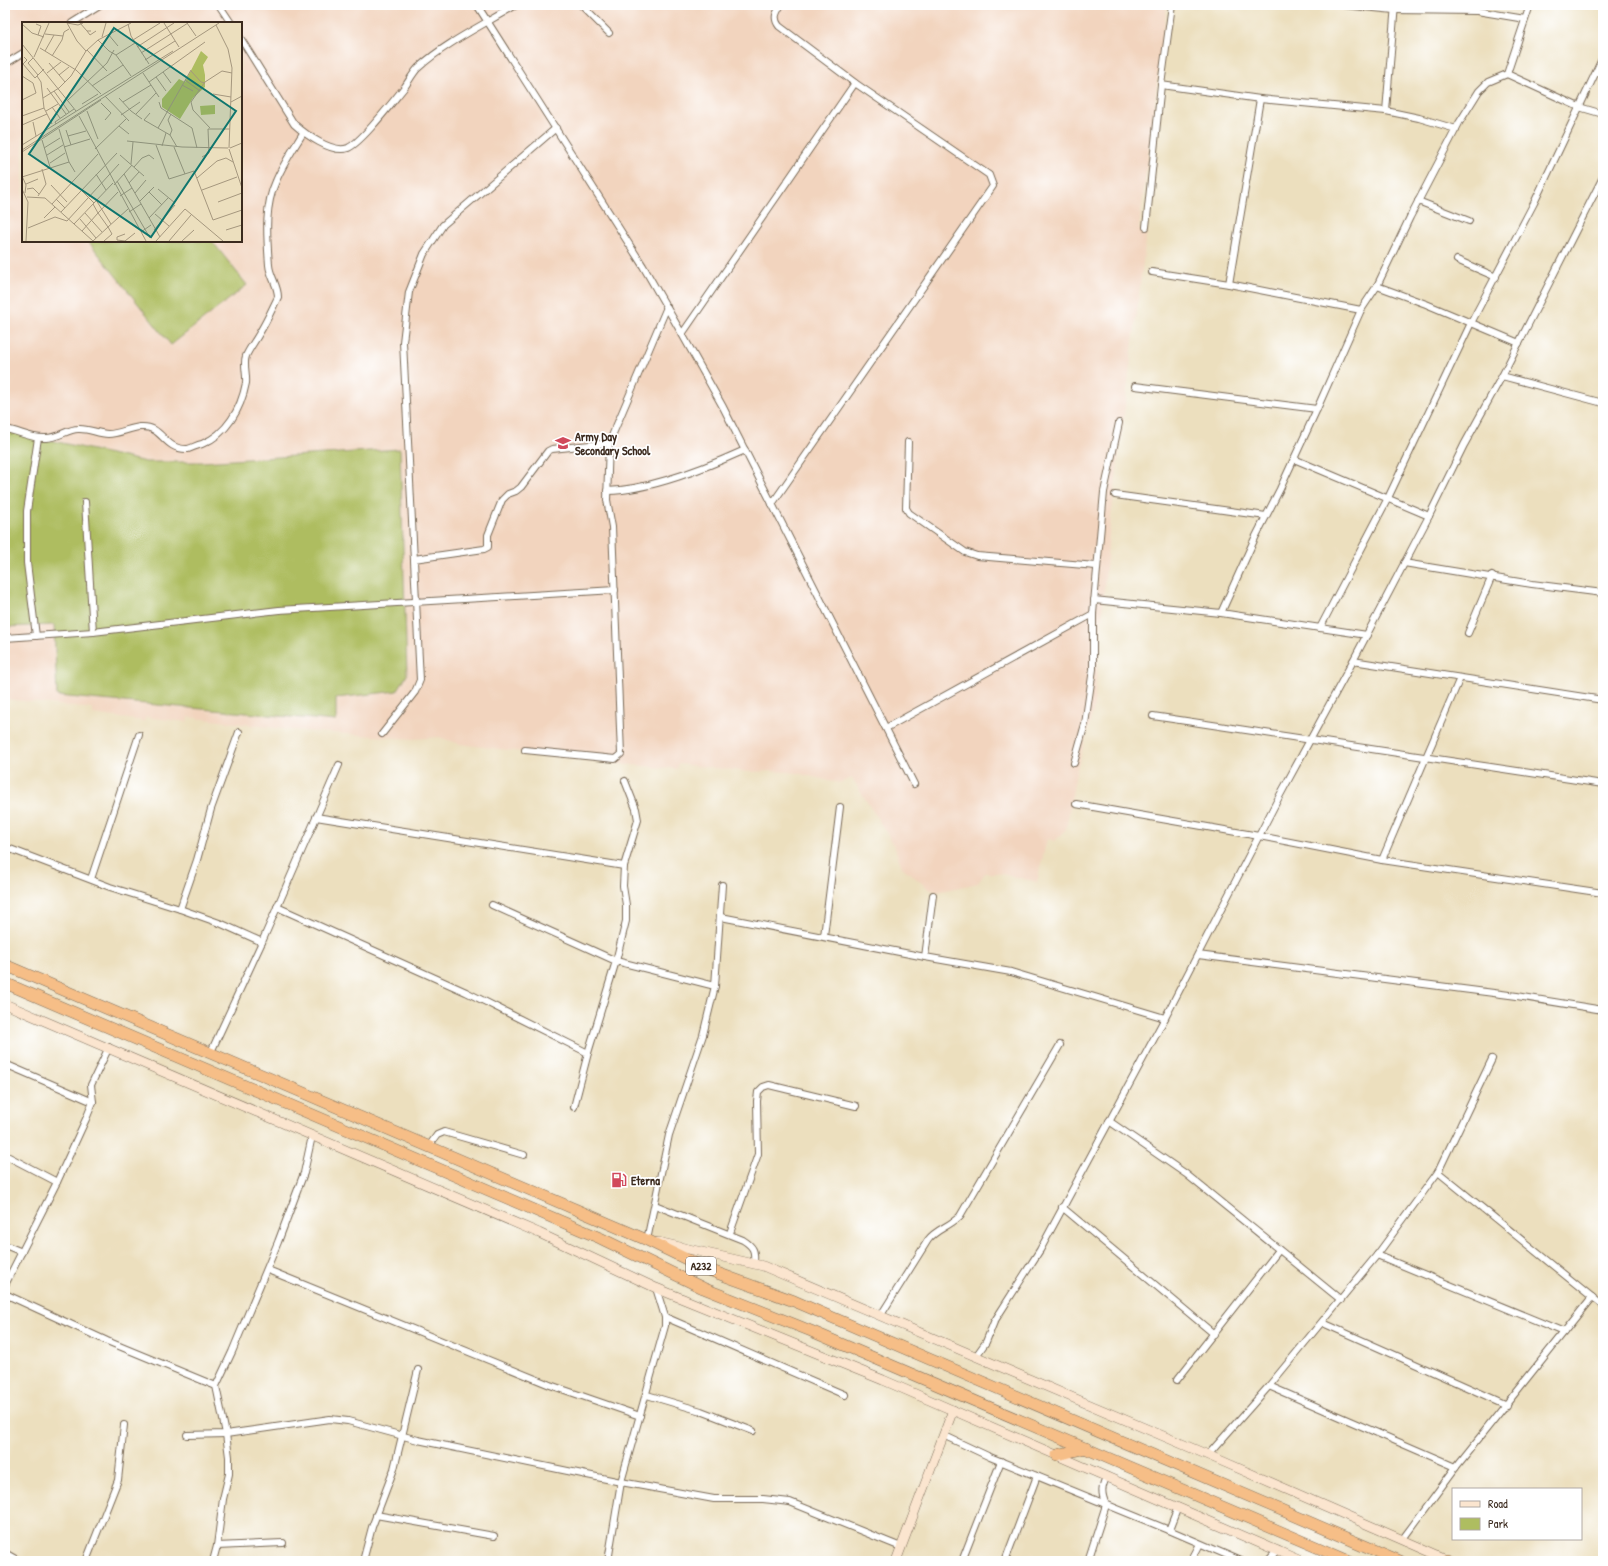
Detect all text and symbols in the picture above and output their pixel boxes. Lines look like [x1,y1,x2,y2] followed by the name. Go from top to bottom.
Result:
[22,22,242,242] inset map
[575,428,651,460] place label: Army Day Secondary School
[554,434,572,452] school or university icon: Army Day Secondary School
[610,1171,628,1189] fuel station icon: Eterna
[631,1172,660,1189] place label: Eterna
[686,1257,716,1275] road number: A232
[1452,1488,1582,1540] legend
[1488,1495,1508,1512] text: Road
[1488,1515,1508,1532] text: Park

